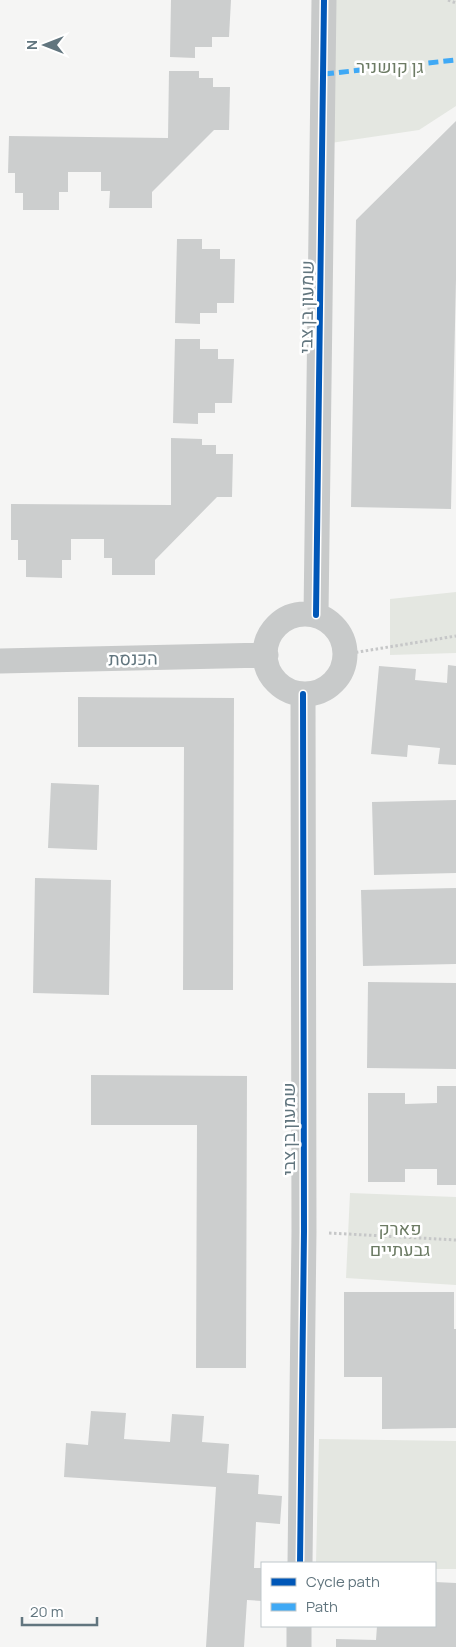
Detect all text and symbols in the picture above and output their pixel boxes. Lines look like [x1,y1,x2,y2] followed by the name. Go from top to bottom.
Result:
[20,20,70,70] north arrow
[22,40,41,50] text: N
[356,54,424,78] park label: גן קושניר
[293,260,319,354] street label: שמעון בן צבי
[108,646,158,670] street label: הכנסת
[276,1082,300,1176] street label: שמעון בן צבי
[370,1216,430,1261] park label: פארק גבעתיים
[261,1562,436,1627] legend
[306,1571,380,1592] text: Cycle path
[22,1594,98,1626] scale bar
[306,1596,338,1617] text: Path
[30,1601,63,1622] text: 20 m

